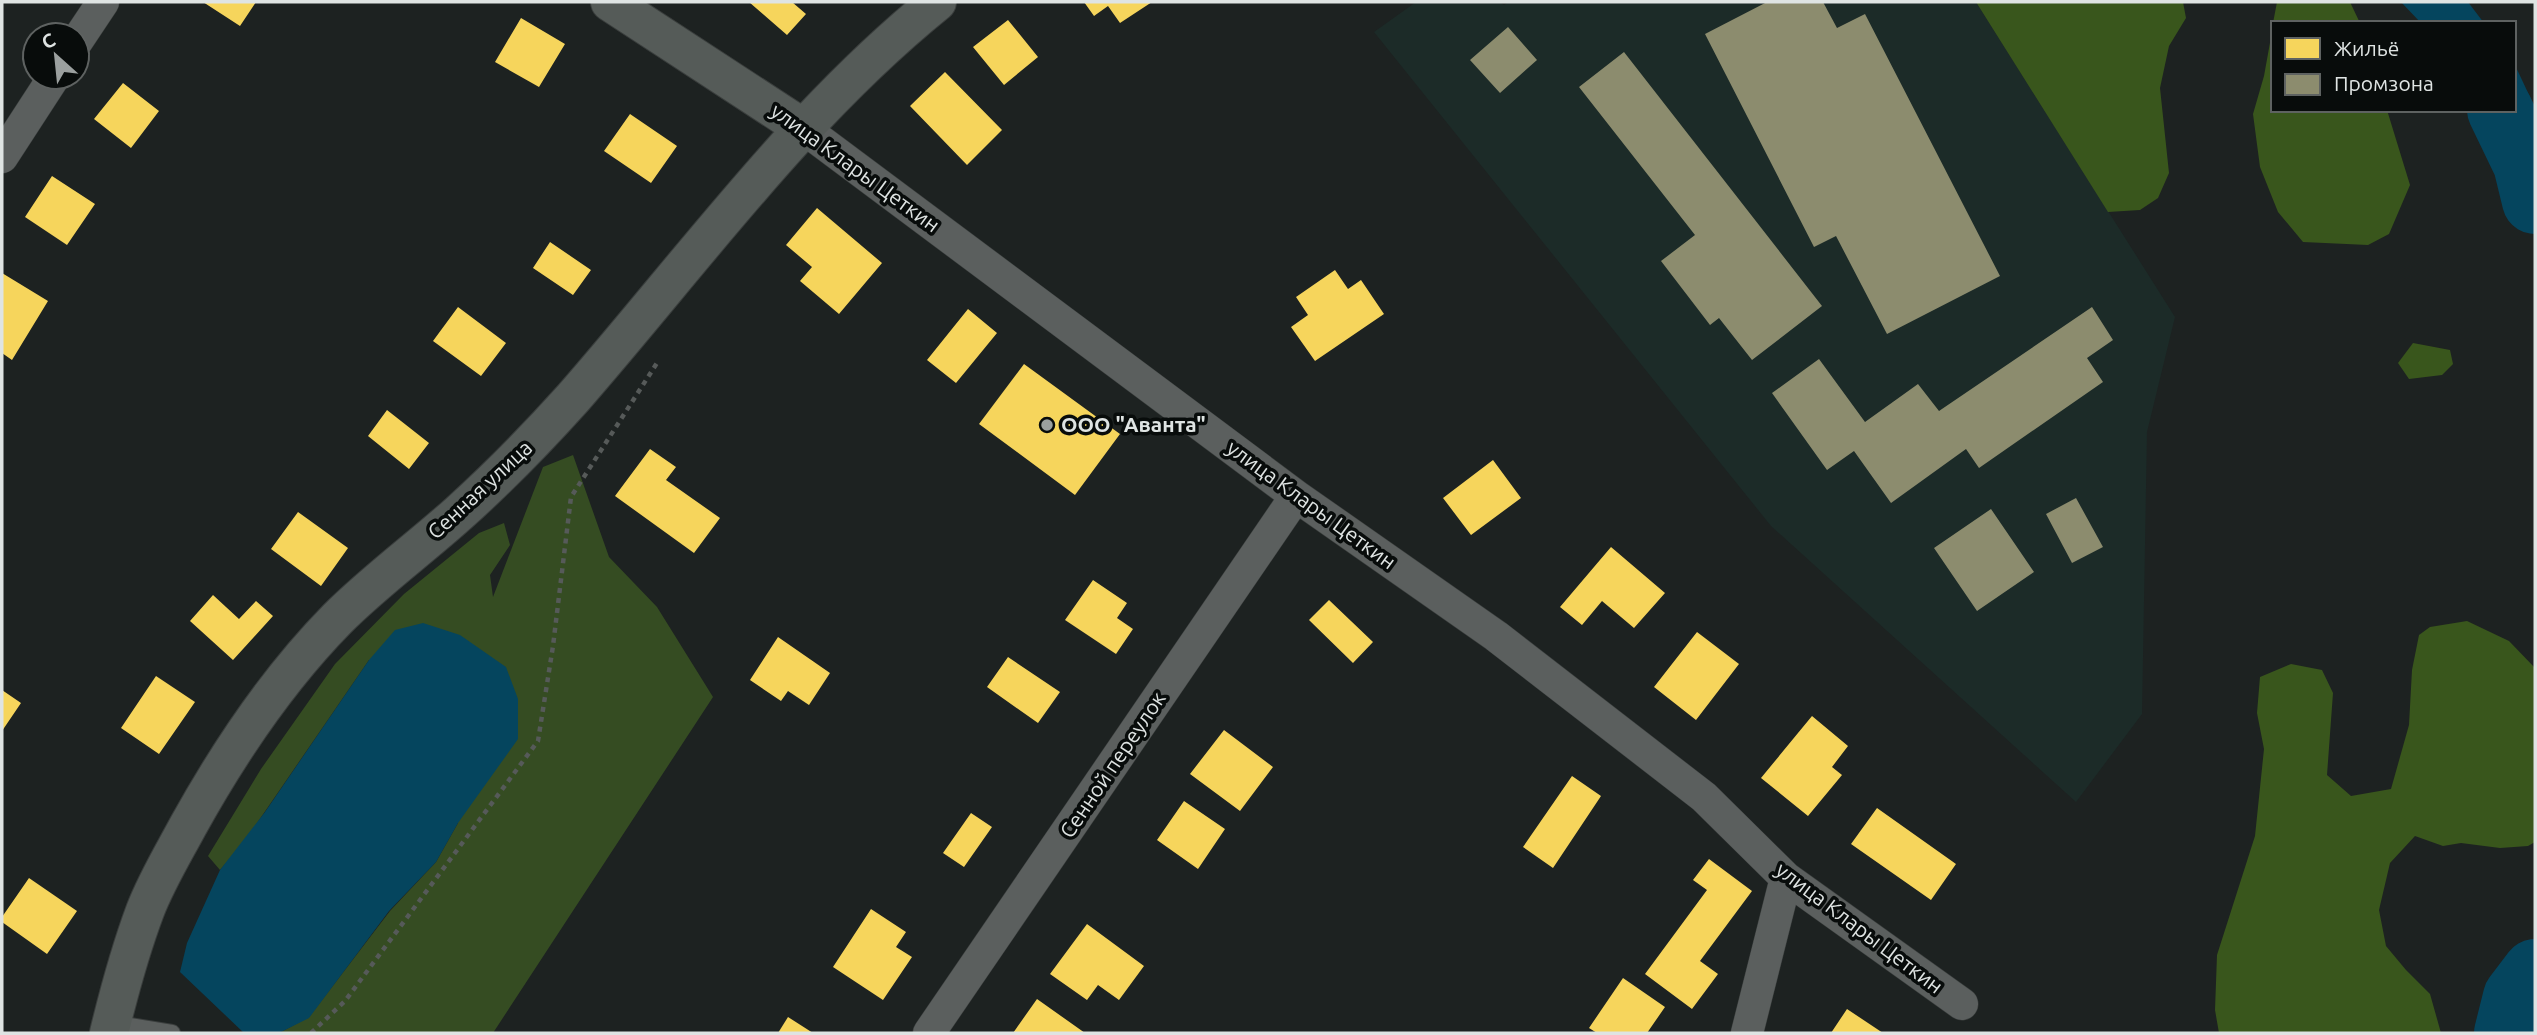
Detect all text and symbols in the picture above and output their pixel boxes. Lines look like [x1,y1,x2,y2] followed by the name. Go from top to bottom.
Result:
[21,21,91,91] north arrow
[2271,21,2516,112] legend
[38,28,59,53] text: С
[2334,36,2399,60] text: Жильё
[2334,71,2434,95] text: Промзона
[767,98,945,236] street label: улица Клары Цеткин
[1061,412,1206,436] place label: ООО "Аванта"
[1039,417,1055,433] marker: ООО "Аванта"
[422,435,536,544] street label: Сенная улица
[1223,435,1401,573] street label: улица Клары Цеткин
[1054,687,1170,842] street label: Сенной переулок
[1771,857,1948,998] street label: улица Клары Цеткин

